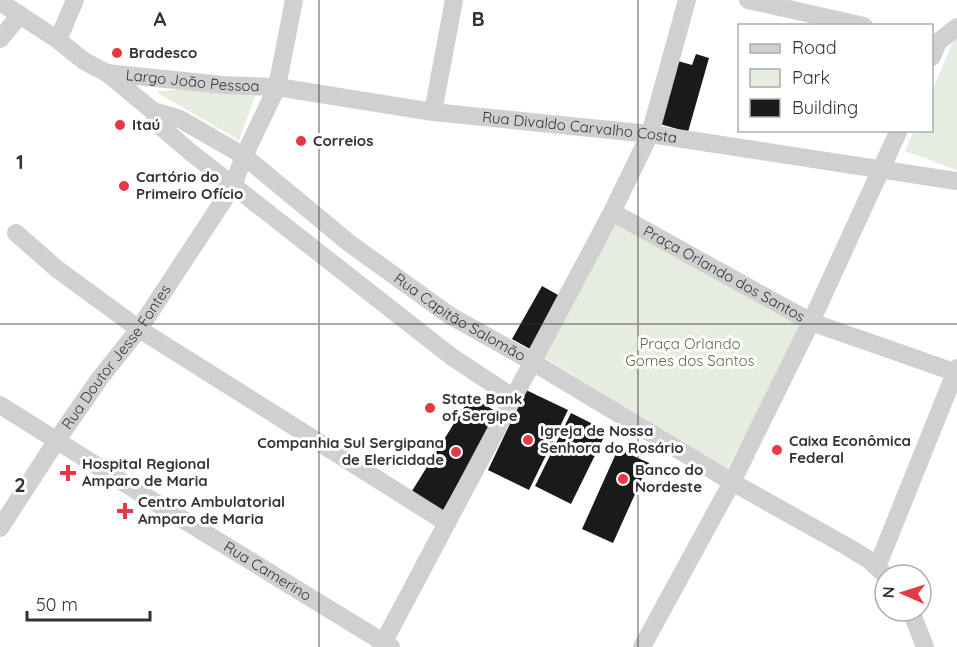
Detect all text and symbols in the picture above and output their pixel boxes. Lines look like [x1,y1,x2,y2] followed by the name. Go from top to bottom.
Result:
[154,6,167,31] text: A
[471,6,485,31] text: B
[738,24,933,132] legend
[792,36,837,59] text: Road
[129,43,197,62] place label: Bradesco
[110,46,124,60] marker: Bradesco
[125,65,260,95] street label: Largo João Pessoa
[792,66,830,89] text: Park
[792,96,858,119] text: Building
[481,107,678,147] street label: Rua Divaldo Carvalho Costa
[132,115,160,134] place label: Itaú
[113,118,127,132] marker: Itaú
[313,131,373,150] place label: Correios
[294,134,308,148] marker: Correios
[16,149,24,174] text: 1
[136,167,243,203] place label: Cartório do Primeiro Ofício
[117,179,131,193] marker: Cartório do Primeiro Ofício
[640,221,809,326] street label: Praça Orlando dos Santos
[390,269,529,365] street label: Rua Capitão Salomão
[57,281,175,433] street label: Rua Doutor Jesse Fontes
[625,334,755,370] park label: Praça Orlando Gomes dos Santos
[442,389,522,425] place label: State Bank of Sergipe
[423,401,437,415] marker: State Bank of Sergipe
[540,421,684,457] place label: Igreja de Nossa Senhora do Rosário
[789,431,911,467] place label: Caixa Econômica Federal
[257,433,444,469] place label: Companhia Sul Sergipana de Elericidade
[521,433,535,447] marker: Igreja de Nossa Senhora do Rosário
[770,443,784,457] marker: Caixa Econômica Federal
[449,445,463,459] marker: Companhia Sul Sergipana de Elericidade
[82,454,210,490] place label: Hospital Regional Amparo de Maria
[635,460,703,496] place label: Banco do Nordeste
[59,464,77,482] marker: Hospital Regional Amparo de Maria
[14,472,26,497] text: 2
[616,472,630,486] marker: Banco do Nordeste
[138,492,285,528] place label: Centro Ambulatorial Amparo de Maria
[116,502,134,520] marker: Centro Ambulatorial Amparo de Maria
[220,537,315,605] street label: Rua Camerino
[873,563,933,623] north arrow
[27,584,150,622] scale bar
[878,586,898,599] text: N
[36,593,78,616] text: 50 m

